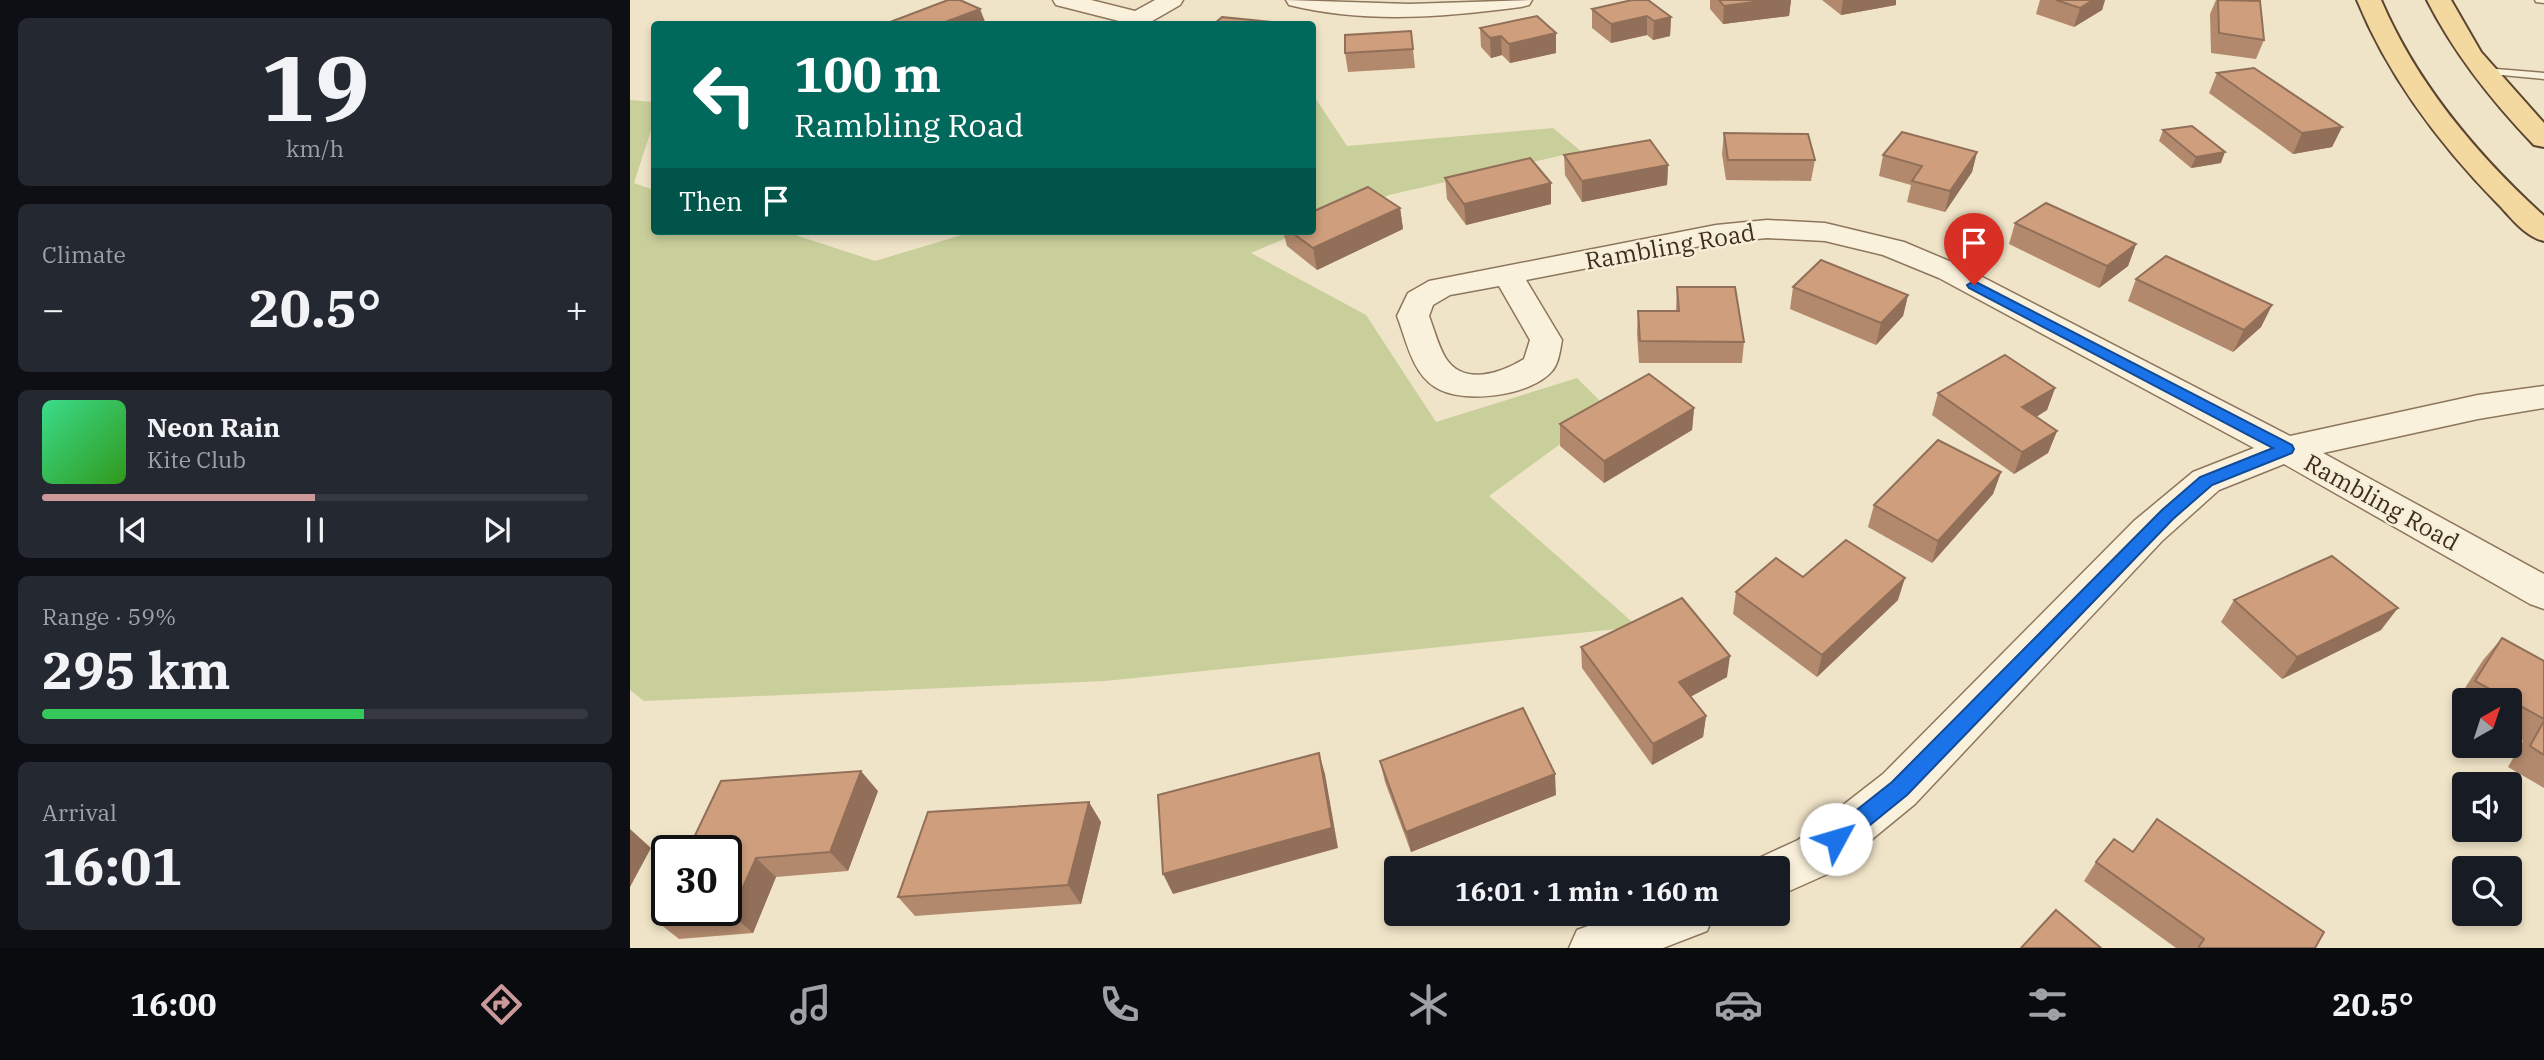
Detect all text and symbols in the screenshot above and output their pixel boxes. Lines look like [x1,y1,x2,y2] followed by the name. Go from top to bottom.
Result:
[260,28,370,146] text: 19
[794,42,941,105] text: 100 m
[679,49,770,140] icon: left
[794,104,1024,146] text: Rambling Road
[286,133,344,163] text: km/h
[757,182,795,220] icon: arrive
[679,184,743,218] text: Then
[1944,213,2004,285] pin
[1582,215,1758,277] street label: Rambling Road
[1955,224,1993,262] icon: arrive
[42,239,126,269] text: Climate
[249,274,381,341] text: 20.5°
[42,284,65,333] text: −
[565,284,588,333] text: +
[147,410,280,444] text: Neon Rain
[147,444,246,474] text: Kite Club
[2299,446,2465,558] street label: Rambling Road
[114,511,152,549] icon: previous
[296,511,334,549] icon: pause
[478,511,516,549] icon: next
[42,601,176,631] text: Range · 59%
[42,636,231,703] text: 295 km
[2452,688,2522,758] north arrow
[2452,688,2522,926] map controls
[2452,772,2522,842] button: sound
[42,797,117,827] text: Arrival
[1799,802,1873,876] position arrow
[42,832,183,899] text: 16:01
[651,835,742,926] speed limit sign: 30
[2452,856,2522,926] button: search
[1455,874,1719,908] text: 16:01 · 1 min · 160 m
[477,980,526,1029] icon: directions
[786,980,835,1029] icon: music
[1095,980,1144,1029] icon: phone
[1404,980,1453,1029] icon: climate
[1714,980,1763,1029] icon: car
[2023,980,2072,1029] icon: filters
[130,983,217,1025] text: 16:00
[2332,983,2414,1025] text: 20.5°

